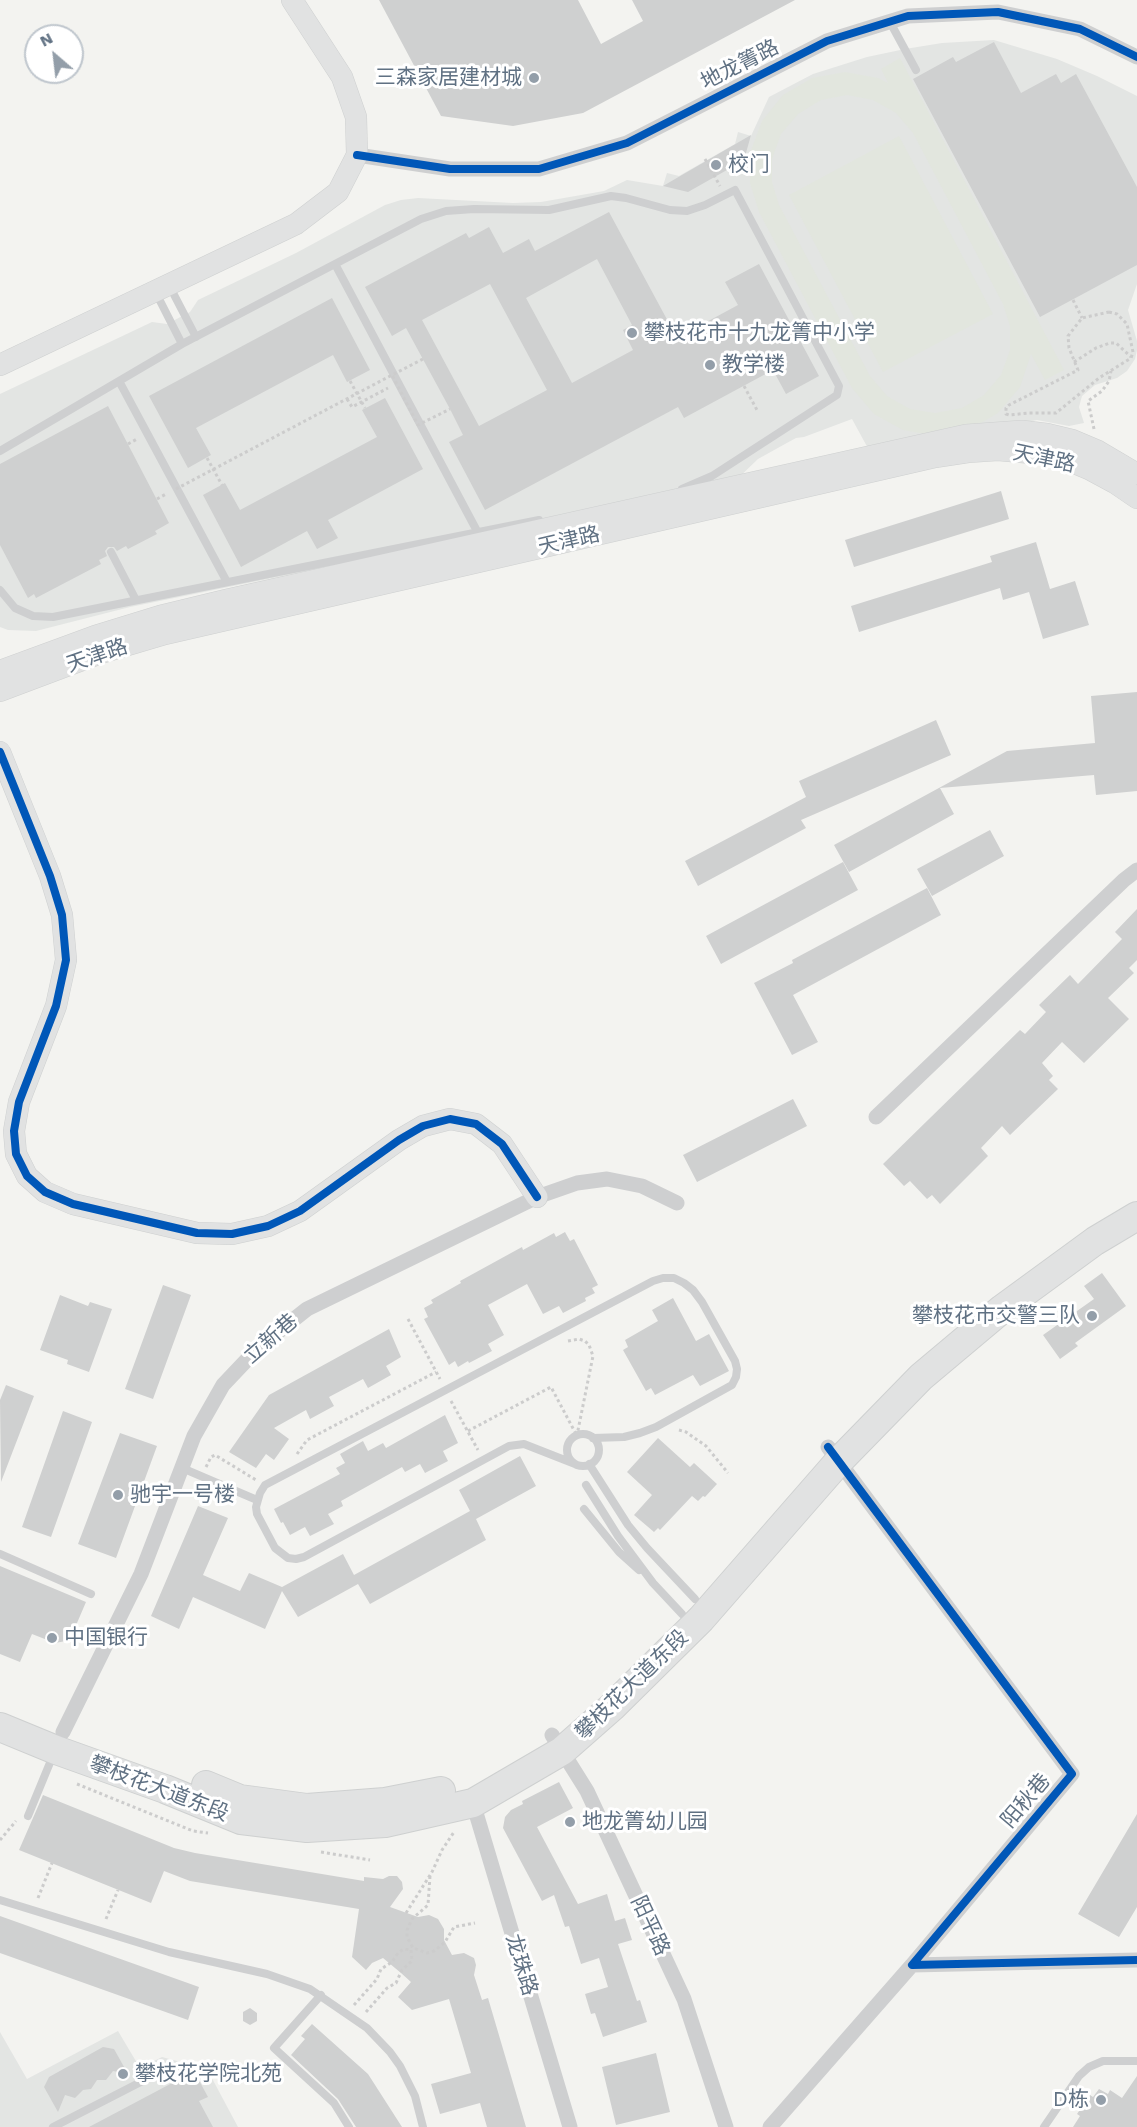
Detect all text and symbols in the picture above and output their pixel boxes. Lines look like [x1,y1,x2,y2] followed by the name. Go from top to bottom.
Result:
[24,24,84,84] north arrow
[37,28,56,51] text: N
[697,35,783,95] street label: 地龙箐路
[375,65,522,91] place label: 三森家居建材城
[527,71,541,85] marker: 三森家居建材城
[728,152,770,178] place label: 校门
[709,158,723,172] marker: 校门
[644,320,875,346] place label: 攀枝花市十九龙箐中小学
[625,326,639,340] marker: 攀枝花市十九龙箐中小学
[722,352,785,378] place label: 教学楼
[703,358,717,372] marker: 教学楼
[1011,440,1077,478] street label: 天津路
[535,522,603,560] street label: 天津路
[63,634,131,678] street label: 天津路
[912,1303,1080,1329] place label: 攀枝花市交警三队
[239,1309,303,1369] street label: 立新巷
[1085,1309,1099,1323] marker: 攀枝花市交警三队
[130,1482,235,1508] place label: 驰宇一号楼
[111,1488,125,1502] marker: 驰宇一号楼
[64,1625,148,1651] place label: 中国银行
[570,1625,694,1745] street label: 攀枝花大道东段
[45,1631,59,1645] marker: 中国银行
[86,1751,232,1827] street label: 攀枝花大道东段
[996,1769,1056,1833] street label: 阳秋巷
[582,1809,708,1835] place label: 地龙箐幼儿园
[563,1815,577,1829] marker: 地龙箐幼儿园
[625,1892,675,1960] street label: 阳平路
[500,1931,542,1999] street label: 龙珠路
[135,2061,282,2087] place label: 攀枝花学院北苑
[116,2067,130,2081] marker: 攀枝花学院北苑
[1053,2087,1089,2113] place label: D栋
[1094,2093,1108,2107] marker: D栋

